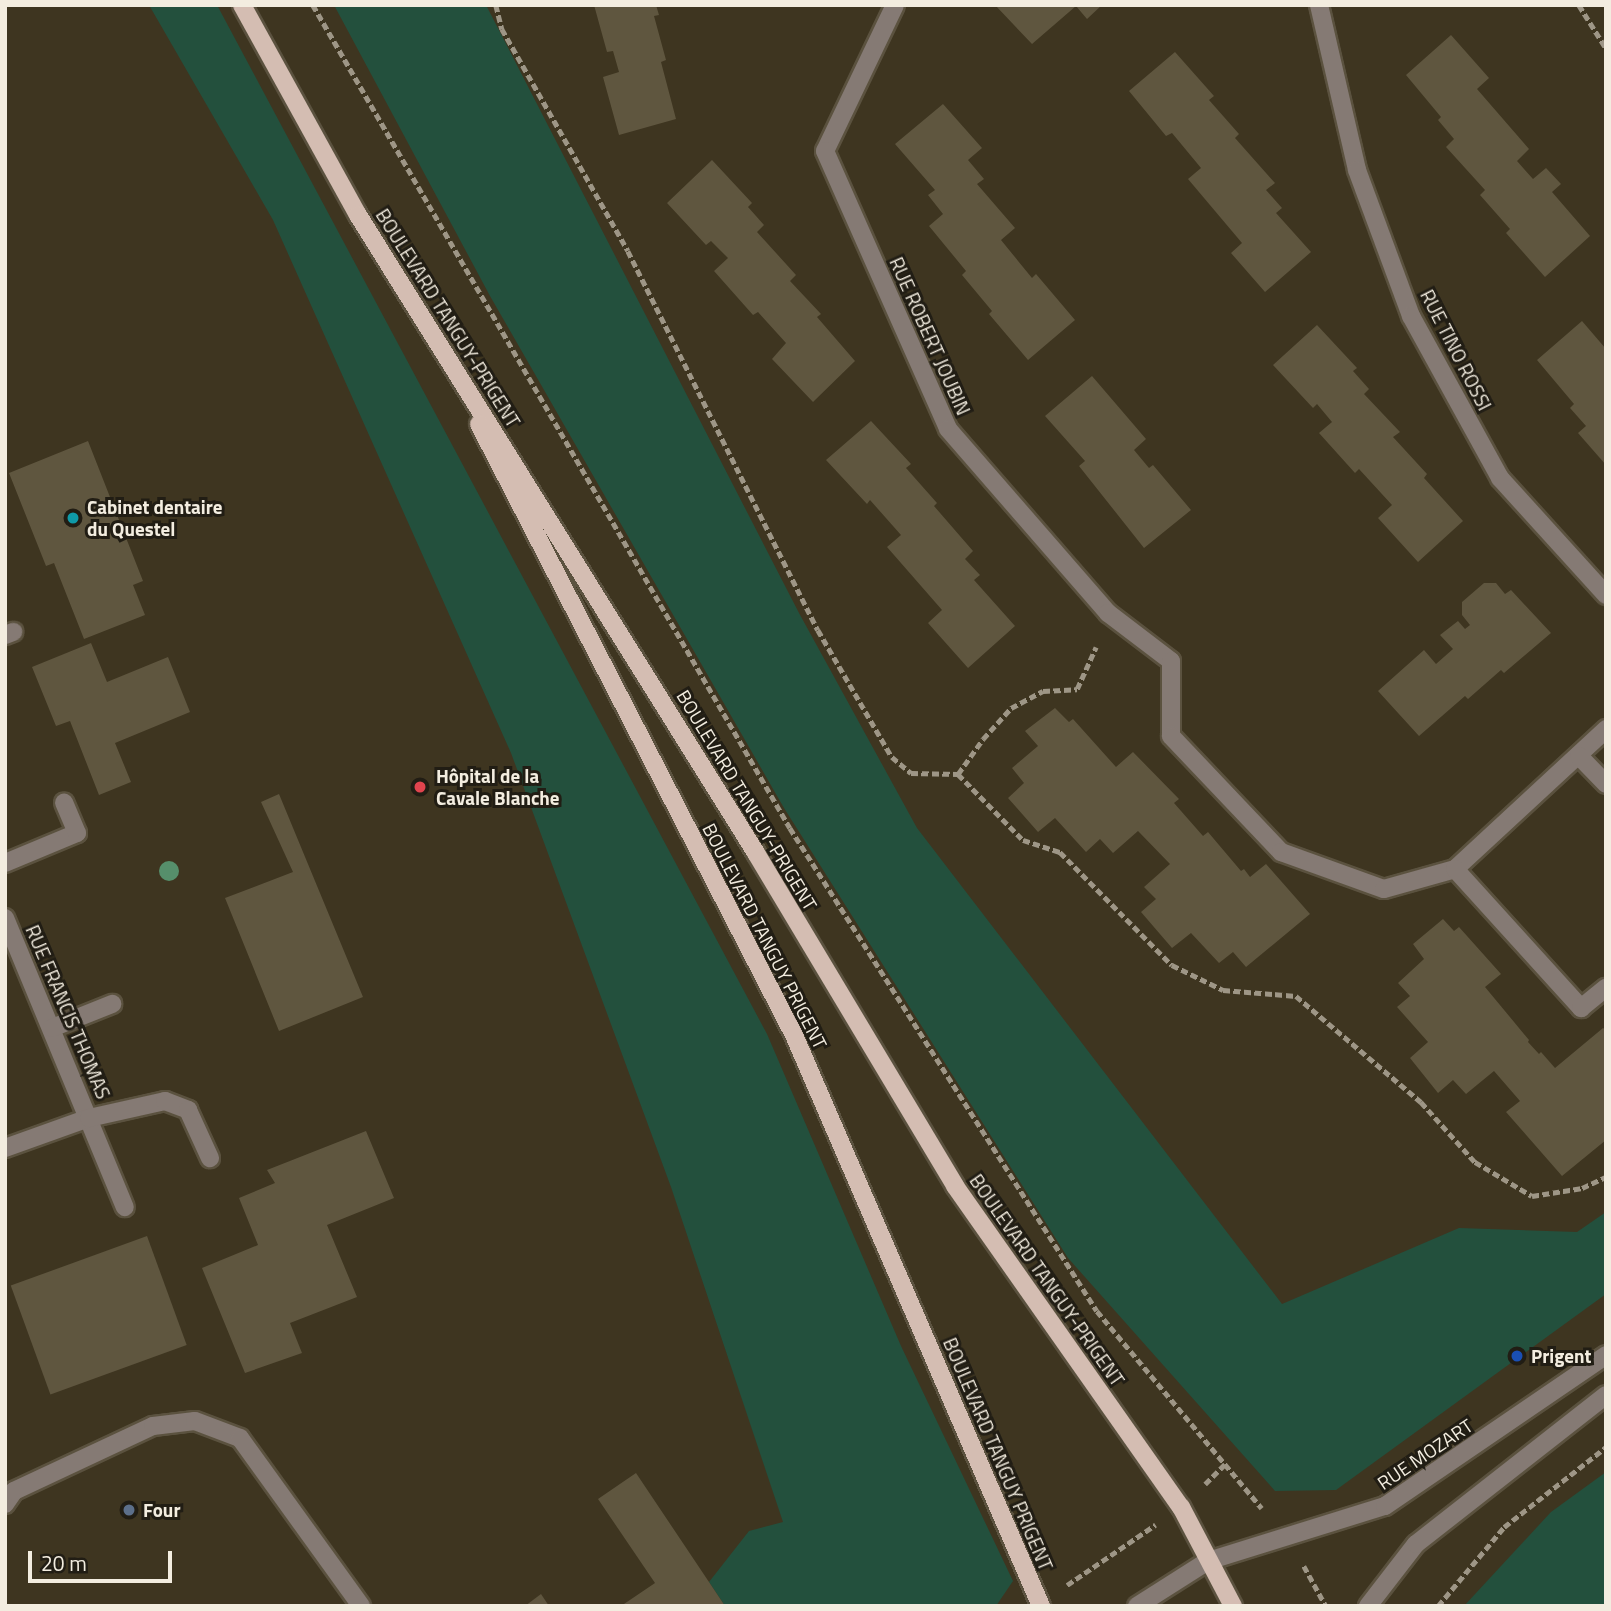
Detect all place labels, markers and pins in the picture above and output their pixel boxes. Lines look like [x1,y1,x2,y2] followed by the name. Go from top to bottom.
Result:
[87,496,222,540] place label: Cabinet dentaire du Questel
[65,510,81,526] marker: Cabinet dentaire du Questel
[436,765,560,809] place label: Hôpital de la Cavale Blanche
[410,777,430,797] marker: Hôpital de la Cavale Blanche
[1531,1345,1591,1367] place label: Prigent
[1509,1348,1525,1364] marker: Prigent
[143,1499,180,1521] place label: Four
[121,1502,137,1518] marker: Four

